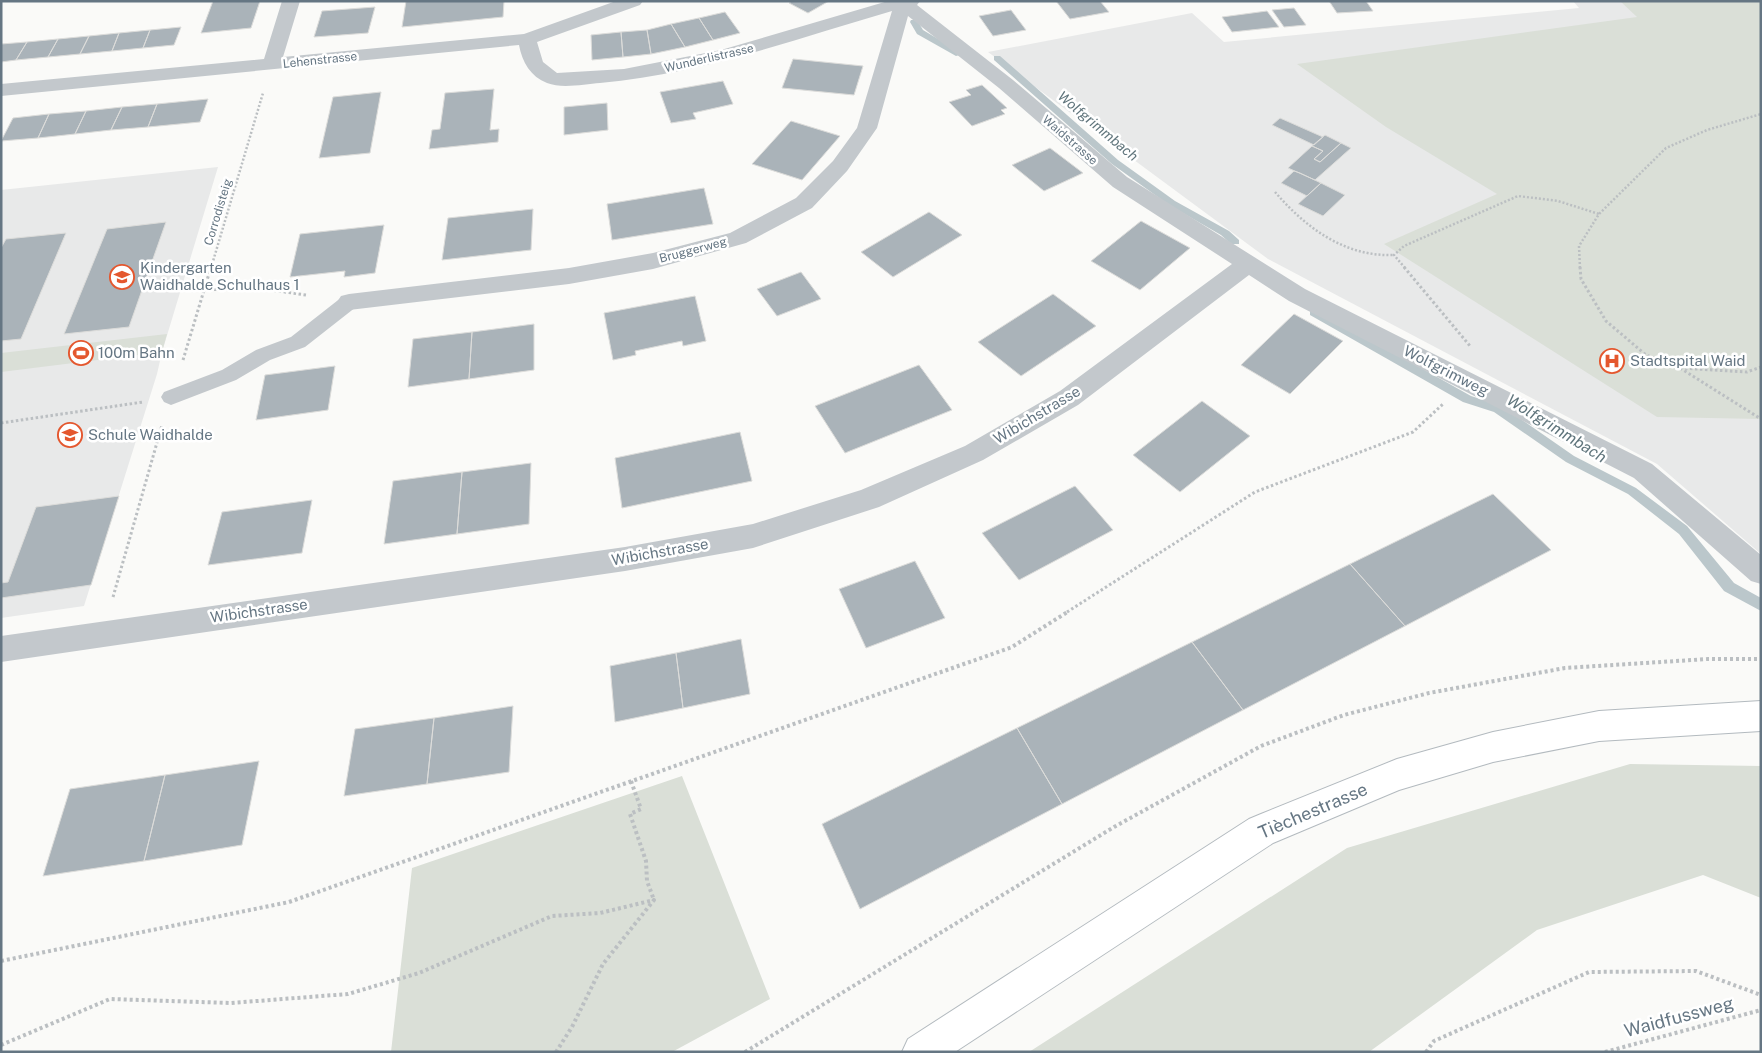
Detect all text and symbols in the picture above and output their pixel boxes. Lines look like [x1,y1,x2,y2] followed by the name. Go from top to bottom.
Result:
[663,41,755,75] street label: Wunderlistrasse
[282,49,358,71] street label: Lehenstrasse
[1055,88,1141,164] water label: Wolfgrimmbach
[1040,112,1100,168] street label: Waidstrasse
[201,177,235,247] street label: Corrodisteig
[658,234,728,266] street label: Bruggerweg
[140,259,300,293] place label: Kindergarten Waidhalde Schulhaus 1
[109,264,135,290] school or university icon: Kindergarten Waidhalde Schulhaus 1
[68,340,94,366] sports icon: 100m Bahn
[1401,342,1492,399] street label: Wolfgrimweg
[98,344,175,361] place label: 100m Bahn
[1599,348,1625,374] hospital icon: Stadtspital Waid
[1630,352,1745,369] place label: Stadtspital Waid
[990,382,1083,447] street label: Wibichstrasse
[1503,390,1610,467] water label: Wolfgrimmbach
[57,422,83,448] school or university icon: Schule Waidhalde
[88,426,213,443] place label: Schule Waidhalde
[610,535,710,568] street label: Wibichstrasse
[209,595,309,626] street label: Wibichstrasse
[1255,778,1370,843] street label: Tièchestrasse
[1622,992,1736,1041] street label: Waidfussweg

